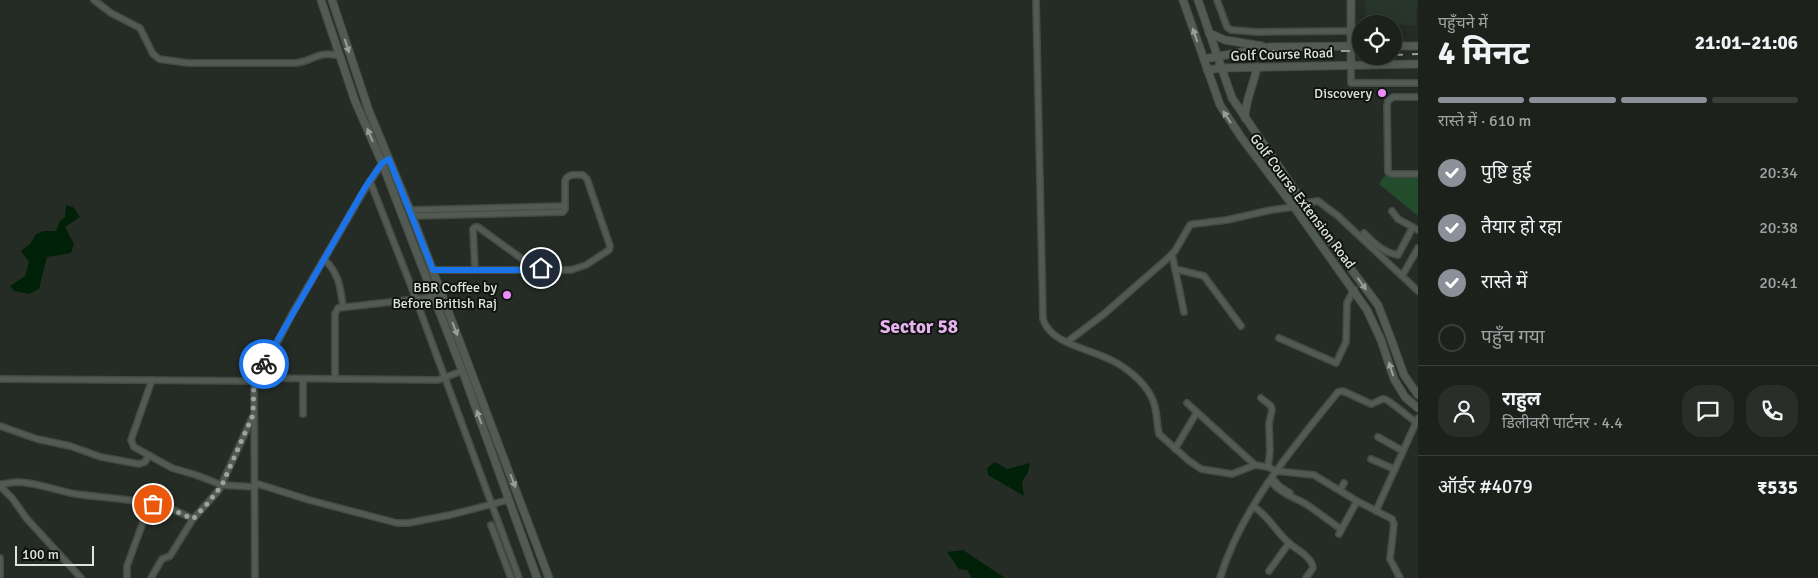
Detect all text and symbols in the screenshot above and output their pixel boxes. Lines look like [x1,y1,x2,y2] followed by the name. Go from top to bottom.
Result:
[1438,13,1488,33] text: पहुँचने में
[1352,15,1402,65] map controls
[1352,15,1402,65] button: locate
[1191,27,1199,42] one-way arrow
[1695,31,1798,55] text: 21:01–21:06
[1438,34,1530,73] text: 4 मिनट
[344,39,352,54] one-way arrow
[1230,44,1334,65] street label: Golf Course Road
[1314,85,1372,102] place label: Discovery
[1376,87,1388,99] marker: Discovery
[1223,110,1232,123] one-way arrow
[1438,111,1531,131] text: रास्ते में · 610 m
[365,128,373,142] one-way arrow
[1246,131,1359,272] street label: Golf Course Extension Road
[1438,159,1466,187] icon: check
[1481,160,1531,184] text: पुष्टि हुई
[1759,163,1798,183] text: 20:34
[1438,214,1466,242] icon: check
[1481,215,1562,239] text: तैयार हो रहा
[1759,218,1798,238] text: 20:38
[520,247,562,289] pin
[527,254,555,282] icon: home
[1438,269,1466,297] icon: check
[1481,270,1527,294] text: रास्ते में
[1759,273,1798,293] text: 20:41
[1357,277,1367,291] one-way arrow
[392,279,497,312] place label: BBR Coffee by Before British Raj
[501,289,513,301] marker: BBR Coffee by Before British Raj
[880,315,958,339] district label: Sector 58
[451,322,459,337] one-way arrow
[1481,325,1545,349] text: पहुँच गया
[239,339,289,389] courier
[250,350,278,378] icon: bike
[1386,361,1394,376] one-way arrow
[1438,385,1490,437] button: person
[1682,385,1734,437] button: chat
[1746,385,1798,437] button: phone
[1502,387,1541,411] text: राहुल
[475,409,483,424] one-way arrow
[1502,413,1623,433] text: डिलीवरी पार्टनर · 4.4
[509,474,517,489] one-way arrow
[1438,475,1533,499] text: ऑर्डर #4079
[1757,476,1798,500] text: ₹535
[132,483,174,525] pin
[139,490,167,518] icon: bag
[15,543,94,566] scale bar
[22,546,59,563] text: 100 m

